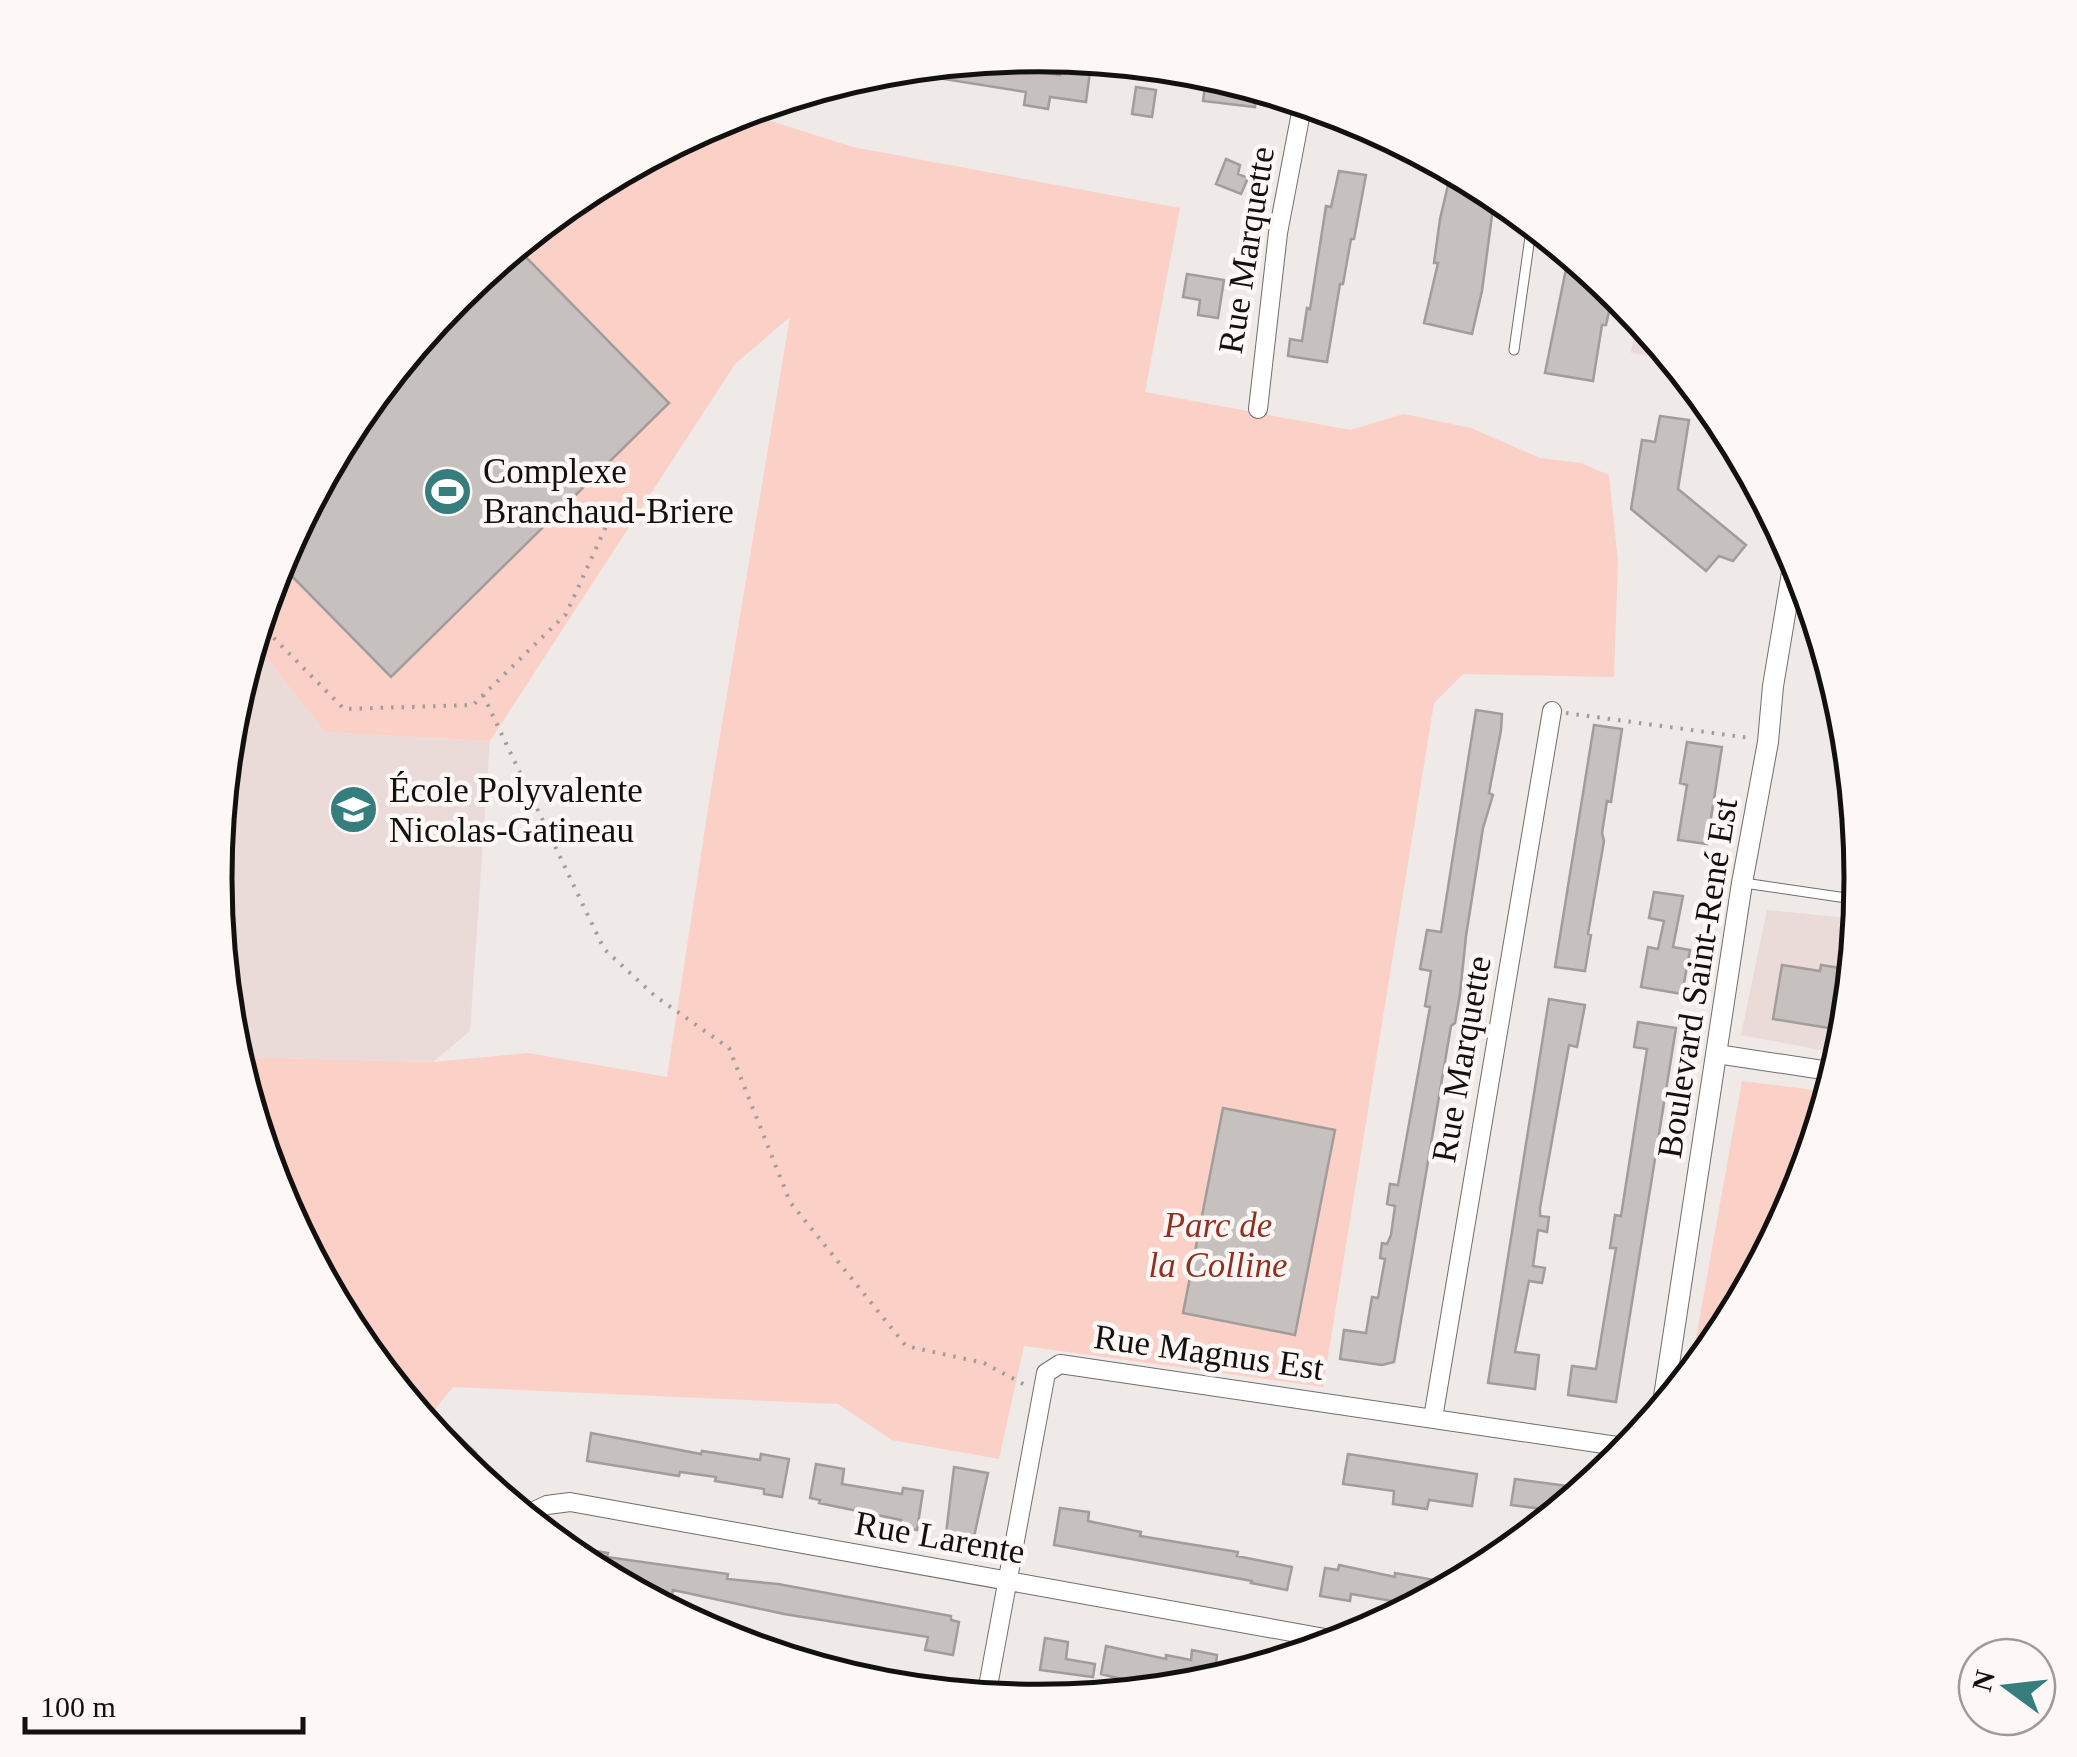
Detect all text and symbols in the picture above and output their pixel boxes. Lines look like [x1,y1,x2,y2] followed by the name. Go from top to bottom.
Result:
[1211,144,1282,356] street label: Rue Marquette
[483,452,734,531] place label: Complexe Branchaud-Briere
[422,465,474,517] sports icon: Complexe Branchaud-Briere
[389,771,643,850] place label: École Polyvalente Nicolas-Gatineau
[328,784,380,836] school or university icon: École Polyvalente Nicolas-Gatineau
[1650,795,1745,1161] street label: Boulevard Saint-René Est
[1424,953,1499,1165] street label: Rue Marquette
[1148,1206,1288,1285] park label: Parc de la Colline
[1092,1317,1326,1388] street label: Rue Magnus Est
[852,1503,1028,1572] street label: Rue Larente
[1957,1637,2057,1737] north arrow
[1966,1667,2001,1694] text: N
[25,1672,302,1734] scale bar
[40,1690,116,1723] text: 100 m

